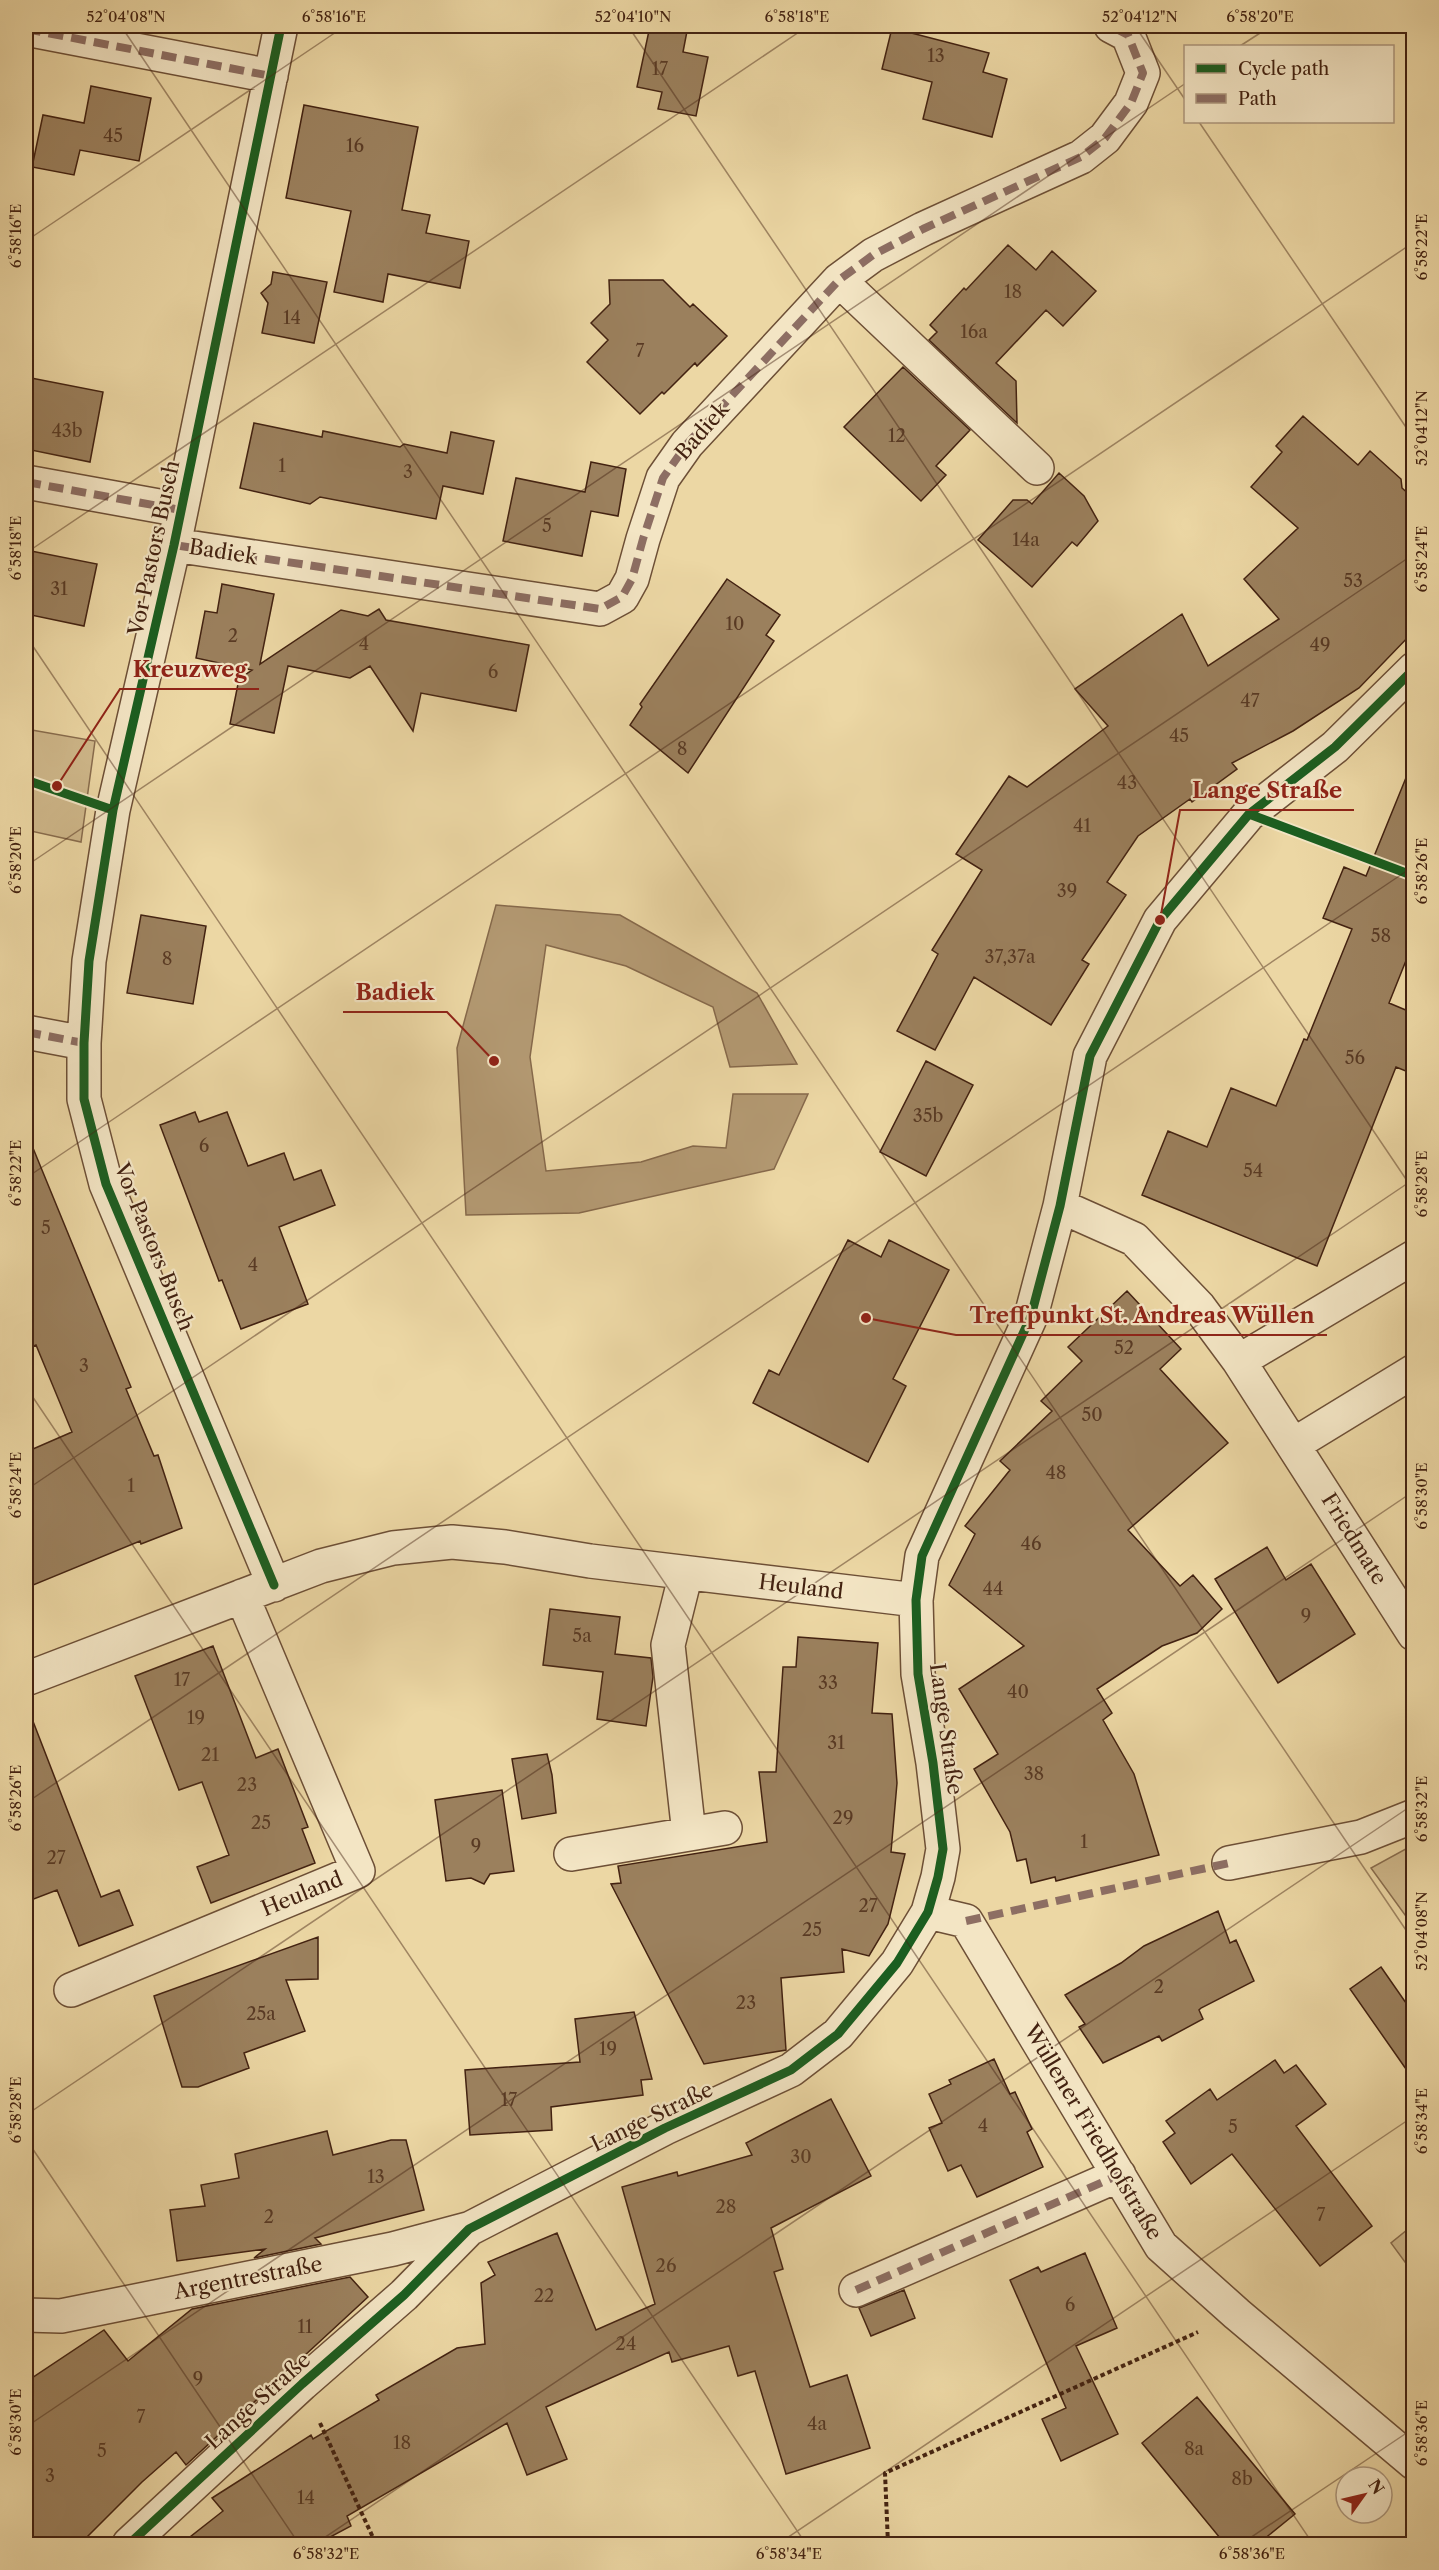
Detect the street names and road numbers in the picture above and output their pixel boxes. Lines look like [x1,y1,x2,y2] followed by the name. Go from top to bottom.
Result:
[670,396,734,465] street label: Badiek
[123,458,184,639] street label: Vor Pastors Busch
[187,534,260,569] street label: Badiek
[109,1158,200,1334] street label: Vor Pastors Busch
[1316,1488,1392,1589] street label: Friedmate
[757,1569,845,1604] street label: Heuland
[925,1662,968,1796] street label: Lange Straße
[258,1866,346,1921] street label: Heuland
[1019,2019,1168,2244] street label: Wüllener Friedhofstraße
[587,2076,717,2157] street label: Lange Straße
[171,2251,324,2304] street label: Argentrestraße
[200,2347,315,2454] street label: Lange Straße

